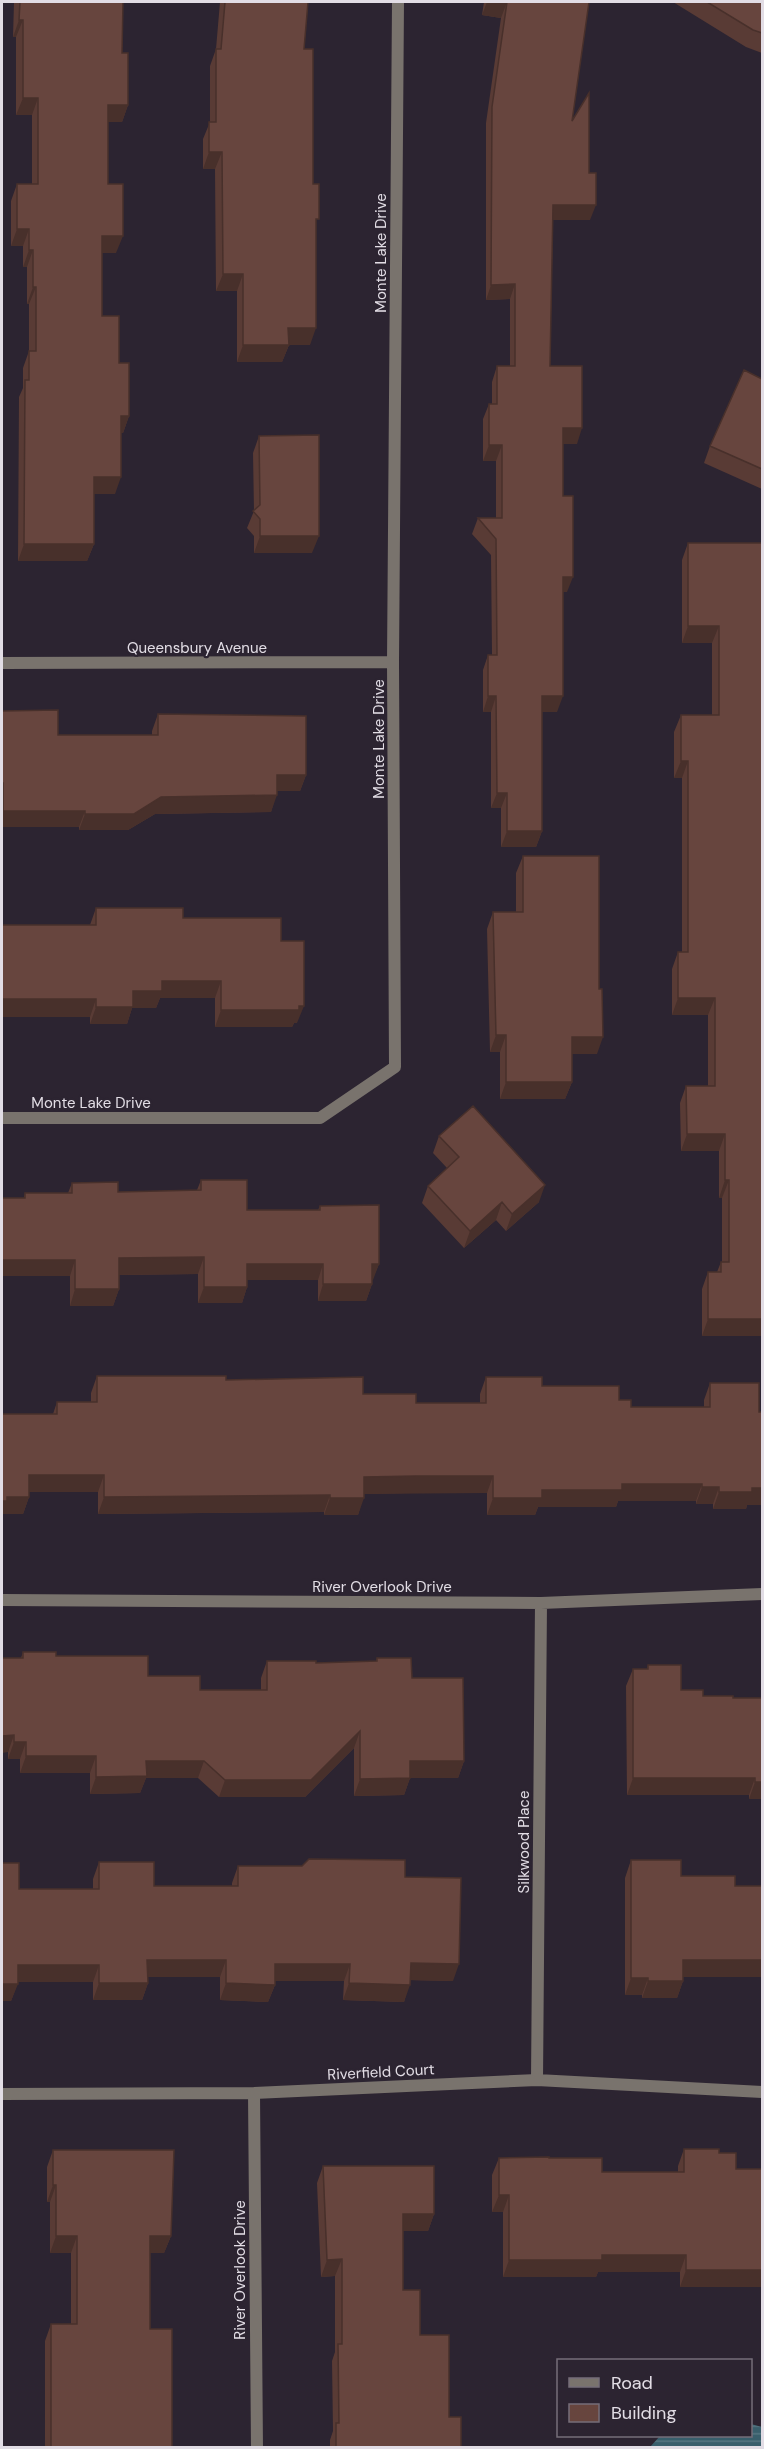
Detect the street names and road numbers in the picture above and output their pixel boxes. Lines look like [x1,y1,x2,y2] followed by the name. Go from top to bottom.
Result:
[371,193,391,313] street label: Monte Lake Drive
[127,638,267,658] street label: Queensbury Avenue
[369,679,389,799] street label: Monte Lake Drive
[31,1093,151,1113] street label: Monte Lake Drive
[312,1577,452,1597] street label: River Overlook Drive
[514,1791,534,1893] street label: Silkwood Place
[327,2059,435,2085] street label: Riverfield Court
[230,2200,250,2340] street label: River Overlook Drive

